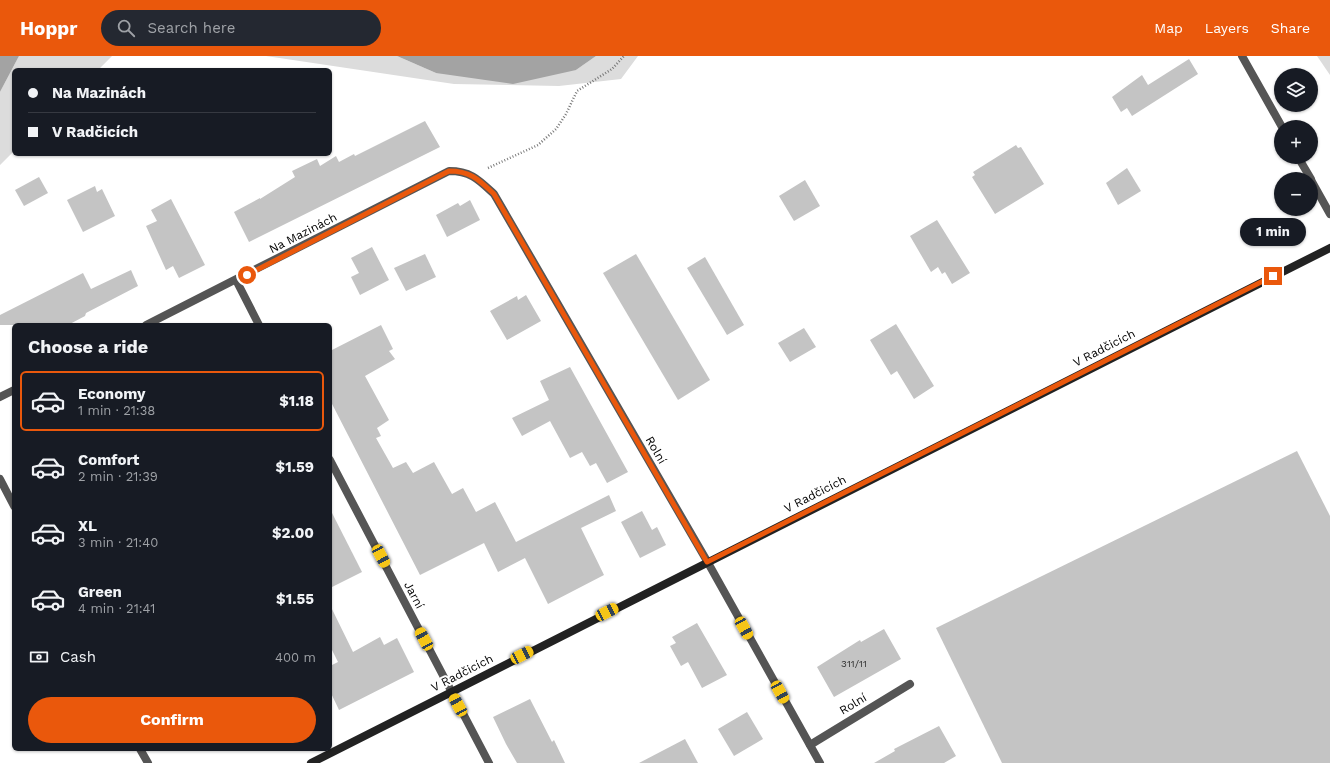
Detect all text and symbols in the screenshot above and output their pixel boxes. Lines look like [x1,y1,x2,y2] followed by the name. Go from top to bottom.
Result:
[101,10,381,46] search box
[20,17,77,40] text: Hoppr
[115,17,137,39] icon: search
[147,19,235,37] text: Search here
[1154,20,1183,36] text: Map
[1205,20,1249,36] text: Layers
[1271,20,1310,36] text: Share
[1274,68,1318,216] map controls
[1274,68,1318,112] button: layers
[52,84,146,102] text: Na Mazinách
[1274,120,1318,164] button: +
[52,123,138,141] text: V Radčicích
[1274,172,1318,216] button: −
[267,210,339,256] street label: Na Mazinách
[1240,218,1306,246] callout: 1 min
[1256,224,1290,239] text: 1 min
[238,266,256,284] route start
[1264,267,1282,285] route end
[1071,326,1137,370] street label: V Radčicích
[28,336,148,357] text: Choose a ride
[30,383,66,419] icon: car
[78,385,145,403] text: Economy
[279,392,314,410] text: $1.18
[78,403,155,418] text: 1 min · 21:38
[643,434,669,466] street label: Rolní
[30,449,66,485] icon: car
[78,451,139,469] text: Comfort
[276,458,314,476] text: $1.59
[78,469,158,484] text: 2 min · 21:39
[782,472,848,516] street label: V Radčicích
[30,515,66,551] icon: car
[78,517,97,535] text: XL
[272,524,314,542] text: $2.00
[78,535,158,550] text: 3 min · 21:40
[370,543,392,569] car
[401,579,427,611] street label: Jarní
[30,581,66,617] icon: car
[78,583,122,601] text: Green
[276,590,314,608] text: $1.55
[78,601,155,616] text: 4 min · 21:41
[594,601,620,623] car
[733,615,755,641] car
[413,626,435,652] car
[509,644,535,666] car
[28,646,50,668] icon: cash
[60,648,96,666] text: Cash
[275,650,316,665] text: 400 m
[429,651,495,695] street label: V Radčicích
[841,658,867,669] house number: 311/11
[769,679,791,705] car
[837,690,869,718] street label: Rolní
[447,692,469,718] car
[28,697,316,743] button: Confirm

